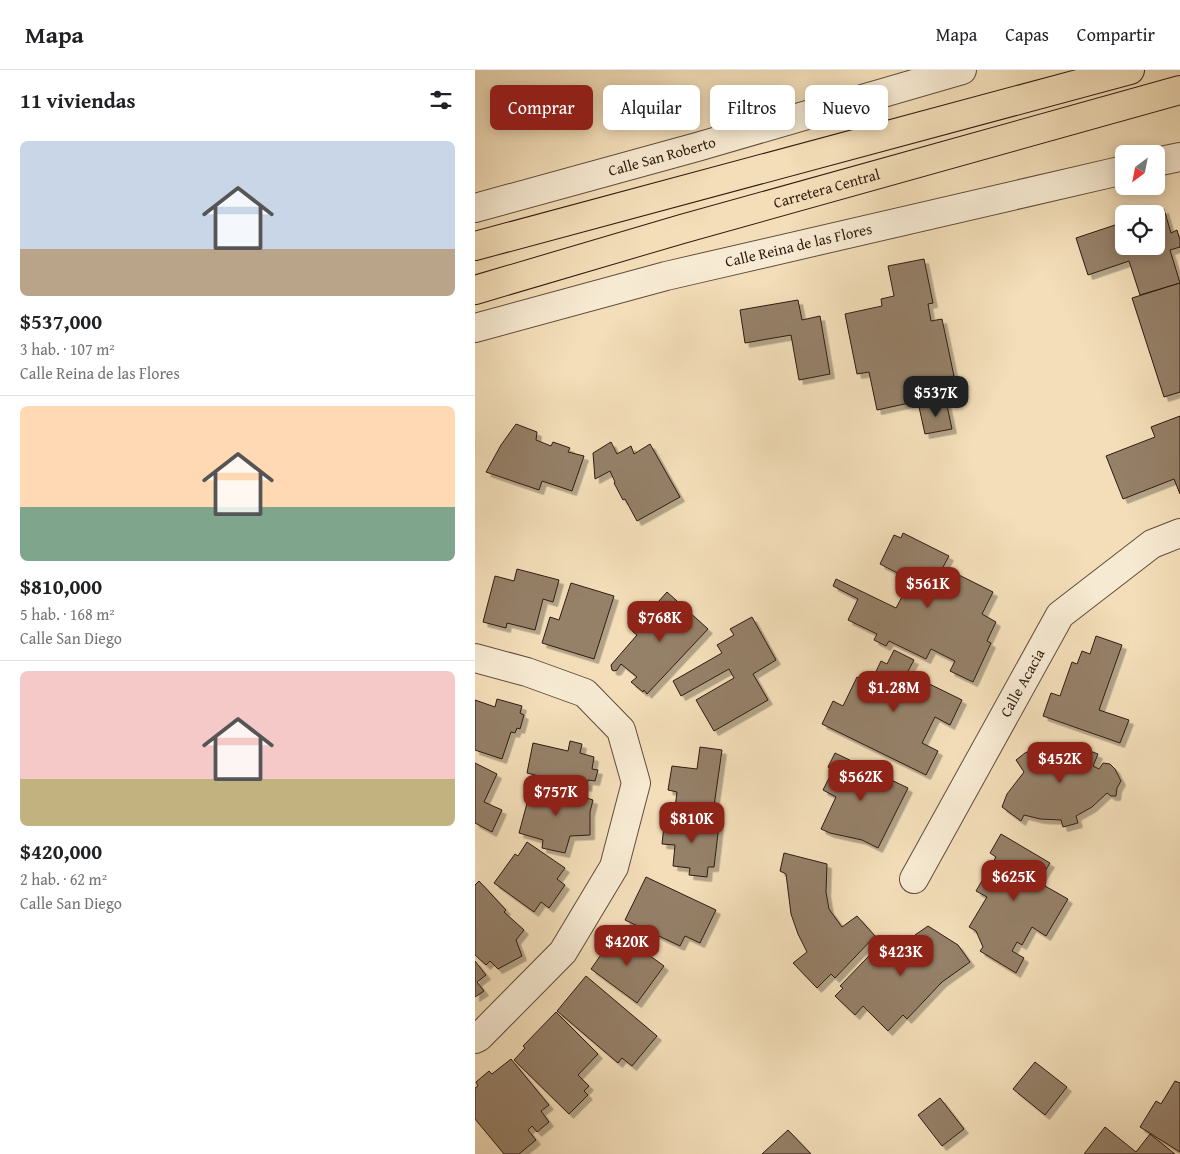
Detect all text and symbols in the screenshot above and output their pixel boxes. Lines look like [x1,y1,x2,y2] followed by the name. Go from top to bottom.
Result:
[25,17,84,52] text: Mapa
[936,21,977,48] text: Mapa
[1005,21,1049,48] text: Capas
[1077,21,1155,48] text: Compartir
[20,85,136,116] text: 11 viviendas
[490,85,593,130] chip: Comprar
[603,85,700,130] chip: Alquilar
[710,85,795,130] chip: Filtros
[805,85,888,130] chip: Nuevo
[427,86,455,114] icon: filters
[606,131,718,181] street label: Calle San Roberto
[1115,145,1165,195] north arrow
[1115,145,1165,255] map controls
[771,163,882,213] street label: Carretera Central
[193,173,283,263] icon: home
[1115,205,1165,255] button: locate
[723,218,874,272] street label: Calle Reina de las Flores
[20,306,102,337] text: $537,000
[20,337,115,361] text: 3 hab. · 107 m²
[20,361,180,385] text: Calle Reina de las Flores
[901,376,971,418] pin: $537K
[914,380,958,404] text: $537K
[193,439,283,529] icon: home
[893,566,963,609] pin: $561K
[20,571,102,602] text: $810,000
[906,571,950,595] text: $561K
[625,600,695,643] pin: $768K
[20,602,115,626] text: 5 hab. · 168 m²
[638,605,682,629] text: $768K
[20,626,122,650] text: Calle San Diego
[995,645,1049,721] street label: Calle Acacia
[853,670,935,713] pin: $1.28M
[868,675,920,699] text: $1.28M
[193,704,283,794] icon: home
[1025,742,1095,784] pin: $452K
[1038,746,1082,770] text: $452K
[826,760,896,802] pin: $562K
[839,764,883,788] text: $562K
[521,774,591,817] pin: $757K
[534,779,578,803] text: $757K
[657,802,727,844] pin: $810K
[670,806,714,830] text: $810K
[20,836,102,867] text: $420,000
[979,860,1049,902] pin: $625K
[992,864,1036,888] text: $625K
[20,867,107,891] text: 2 hab. · 62 m²
[20,891,122,915] text: Calle San Diego
[592,924,662,967] pin: $420K
[605,929,649,953] text: $420K
[866,934,936,977] pin: $423K
[879,939,923,963] text: $423K

